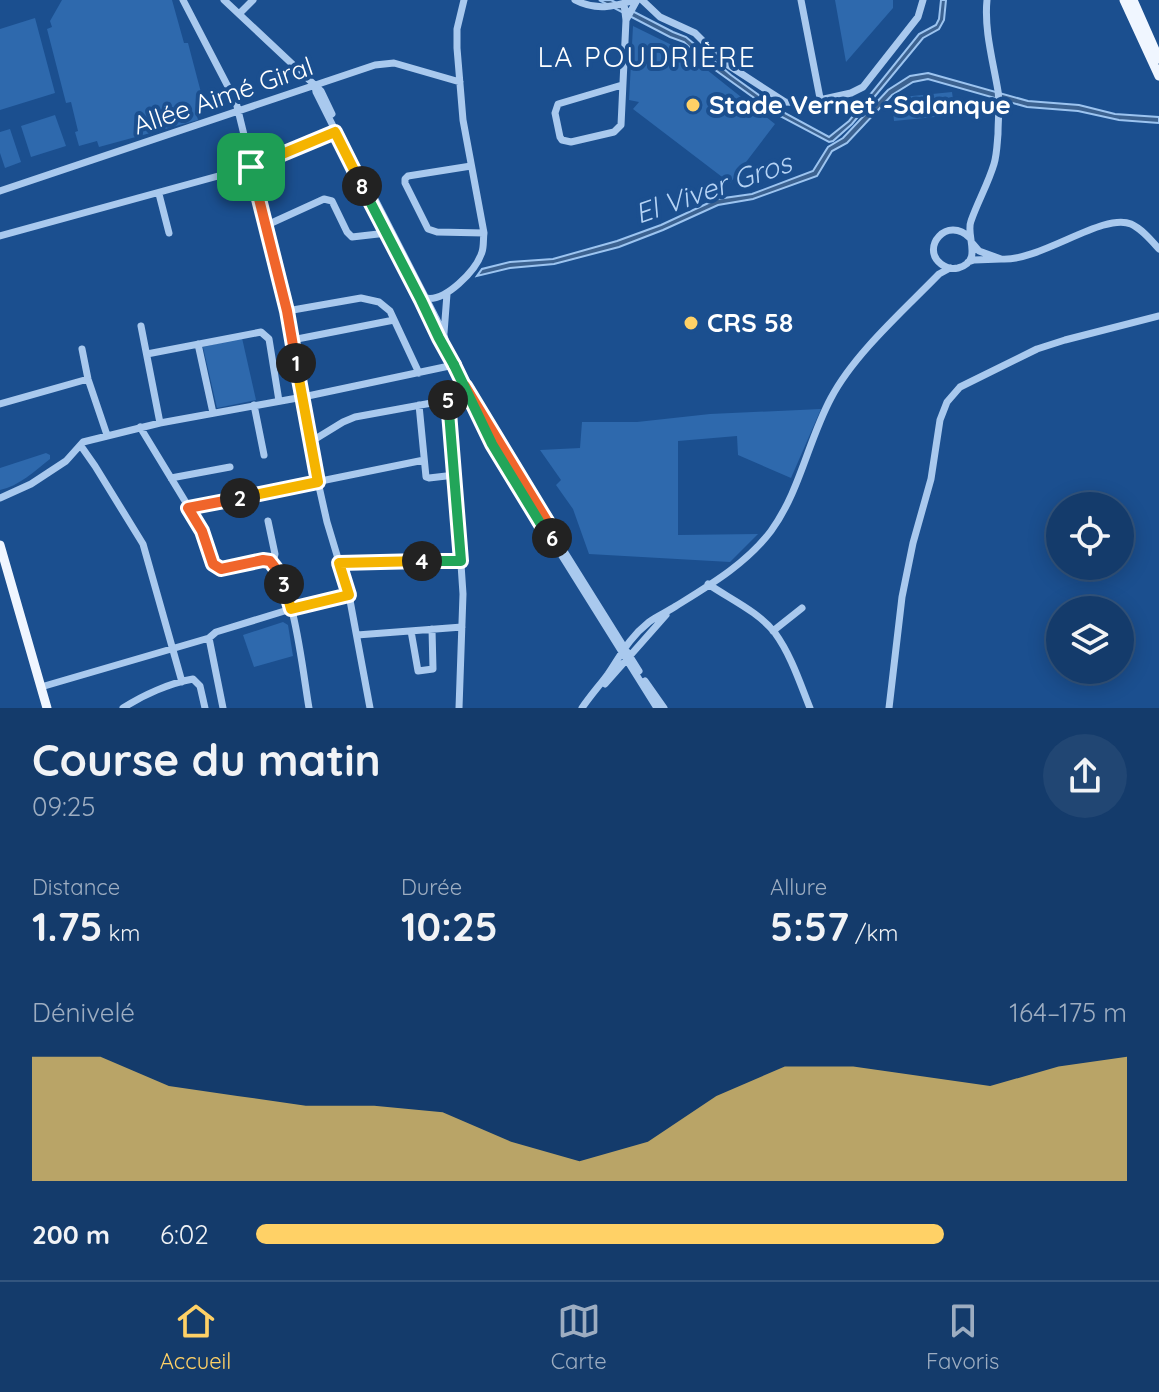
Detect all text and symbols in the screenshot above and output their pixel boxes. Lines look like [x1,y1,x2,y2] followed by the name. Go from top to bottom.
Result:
[537,39,757,74] district label: LA POUDRIÈRE
[129,49,317,142] street label: Allée Aimé Giral
[709,88,1011,121] place label: Stade Vernet -Salanque
[684,96,702,114] marker: Stade Vernet -Salanque
[217,133,285,201] pin
[630,144,797,231] water label: El Viver Gros
[229,145,273,189] icon: arrive
[342,166,382,206] pin: 8
[356,172,368,200] text: 8
[707,306,793,339] place label: CRS 58
[682,314,700,332] marker: CRS 58
[276,343,316,383] pin: 1
[292,349,300,377] text: 1
[428,380,468,420] pin: 5
[442,386,454,414] text: 5
[220,478,260,518] pin: 2
[234,484,246,512] text: 2
[1046,492,1134,684] map controls
[1046,492,1134,580] button: locate
[532,518,572,558] pin: 6
[546,524,558,552] text: 6
[402,541,442,581] pin: 4
[416,547,428,575] text: 4
[264,564,304,604] pin: 3
[278,570,290,598] text: 3
[1046,596,1134,684] button: layers
[32,732,381,787] text: Course du matin
[1043,734,1127,818] button: share
[32,790,95,823] text: 09:25
[32,873,120,901] text: Distance
[401,873,462,901] text: Durée
[770,873,827,901] text: Allure
[32,901,103,951] text: 1.75
[401,901,498,951] text: 10:25
[770,901,849,951] text: 5:57
[103,919,140,947] text: km
[849,919,898,947] text: /km
[32,996,135,1029] text: Dénivelé
[1009,996,1127,1029] text: 164–175 m
[32,1218,110,1251] text: 200 m
[160,1218,209,1251] text: 6:02
[160,1299,231,1375] tab: Accueil
[551,1299,607,1375] tab: Carte
[926,1299,999,1375] tab: Favoris

